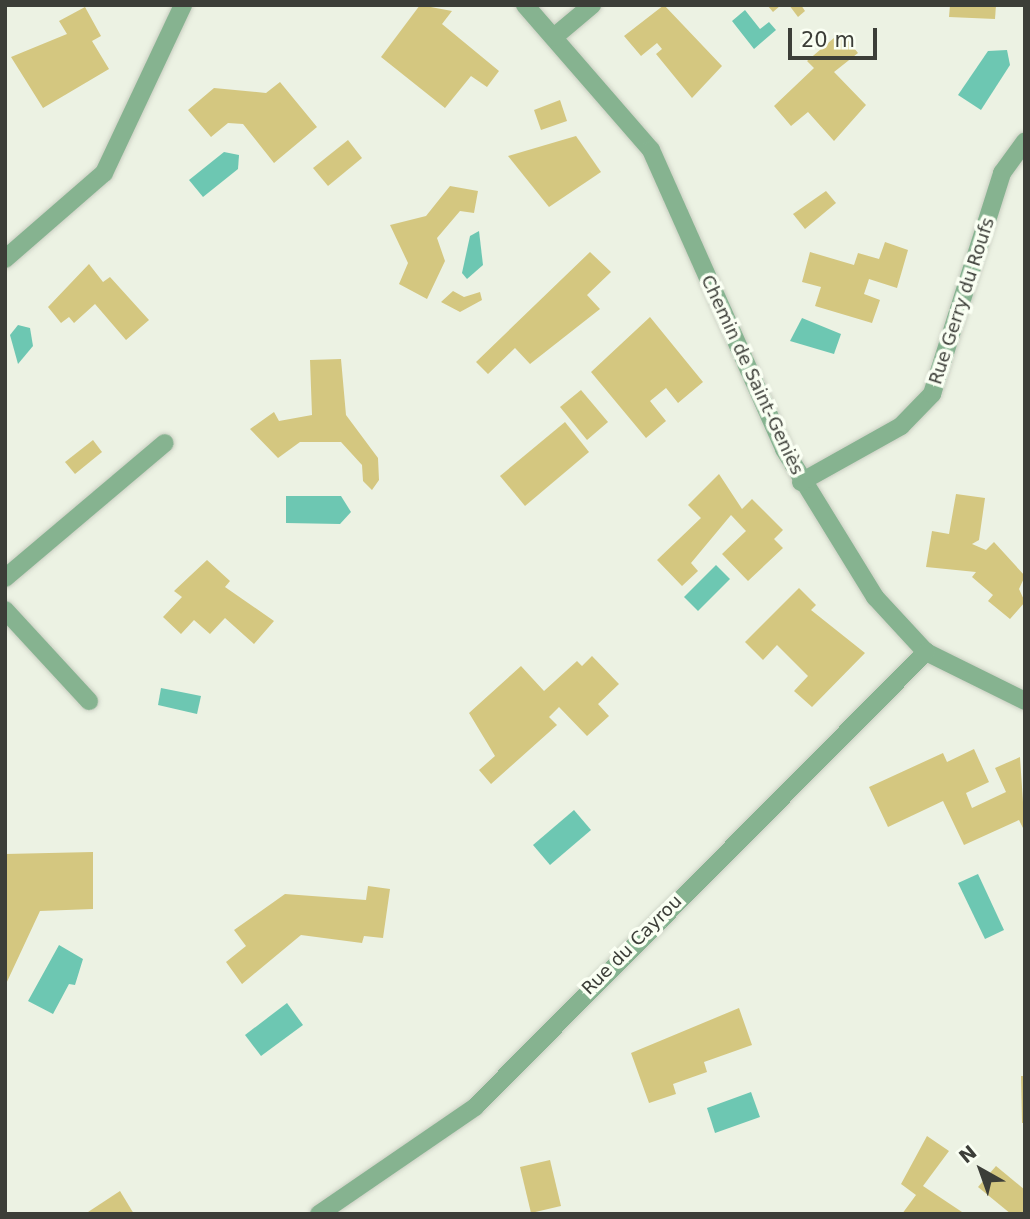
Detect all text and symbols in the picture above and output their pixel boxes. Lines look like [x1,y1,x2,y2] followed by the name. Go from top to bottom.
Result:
[792,14,881,58] scale bar
[801,28,855,52] text: 20 m
[925,215,999,387] street label: Rue Gerry du Roufs
[696,272,808,478] street label: Chemin de Saint-Geniès
[578,891,686,999] street label: Rue du Cayrou
[946,1135,1016,1205] north arrow
[954,1140,981,1167] text: N

